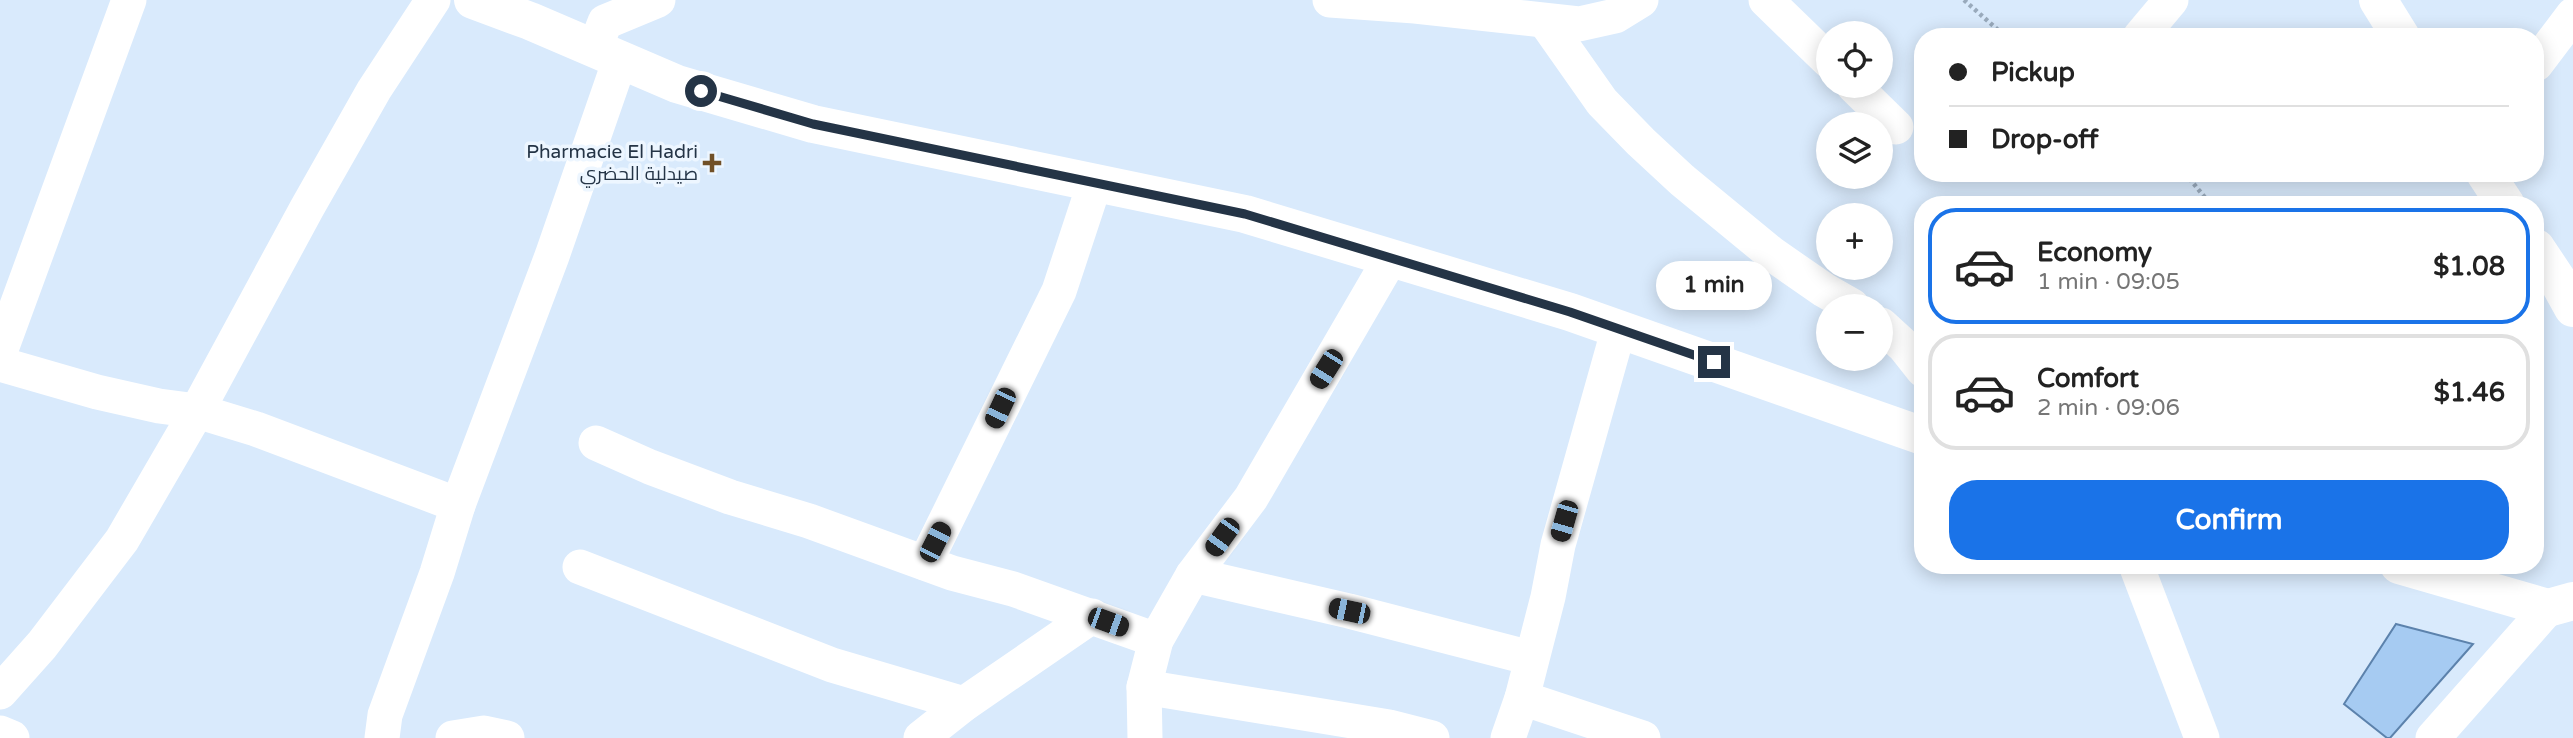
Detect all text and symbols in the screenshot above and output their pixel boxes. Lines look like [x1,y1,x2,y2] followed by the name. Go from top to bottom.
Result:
[1816,21,1893,371] map controls
[1816,21,1893,98] button: locate
[1991,57,2075,88] text: Pickup
[685,75,717,107] route start
[1816,112,1893,189] button: layers
[1991,124,2098,155] text: Drop-off
[526,141,698,188] place label: Pharmacie El Hadri صيدلية الحضري
[704,155,720,171] marker: Pharmacie El Hadri صيدلية الحضري
[1816,203,1893,280] button: +
[1953,235,2016,298] icon: car
[2037,237,2152,268] text: Economy
[2433,251,2505,282] text: $1.08
[1656,260,1772,310] callout: 1 min
[2037,268,2180,296] text: 1 min · 09:05
[1683,271,1745,299] text: 1 min
[1816,294,1893,371] button: −
[1306,346,1347,392] car
[1698,346,1730,378] route end
[1953,361,2016,424] icon: car
[2037,363,2139,394] text: Comfort
[2434,377,2505,408] text: $1.46
[982,385,1019,431] car
[2037,394,2180,422] text: 2 min · 09:06
[1949,480,2509,560] button: Confirm
[1549,498,1580,544] car
[1202,514,1243,560] car
[917,519,954,565] car
[1327,596,1372,626] car
[1085,605,1132,639] car

